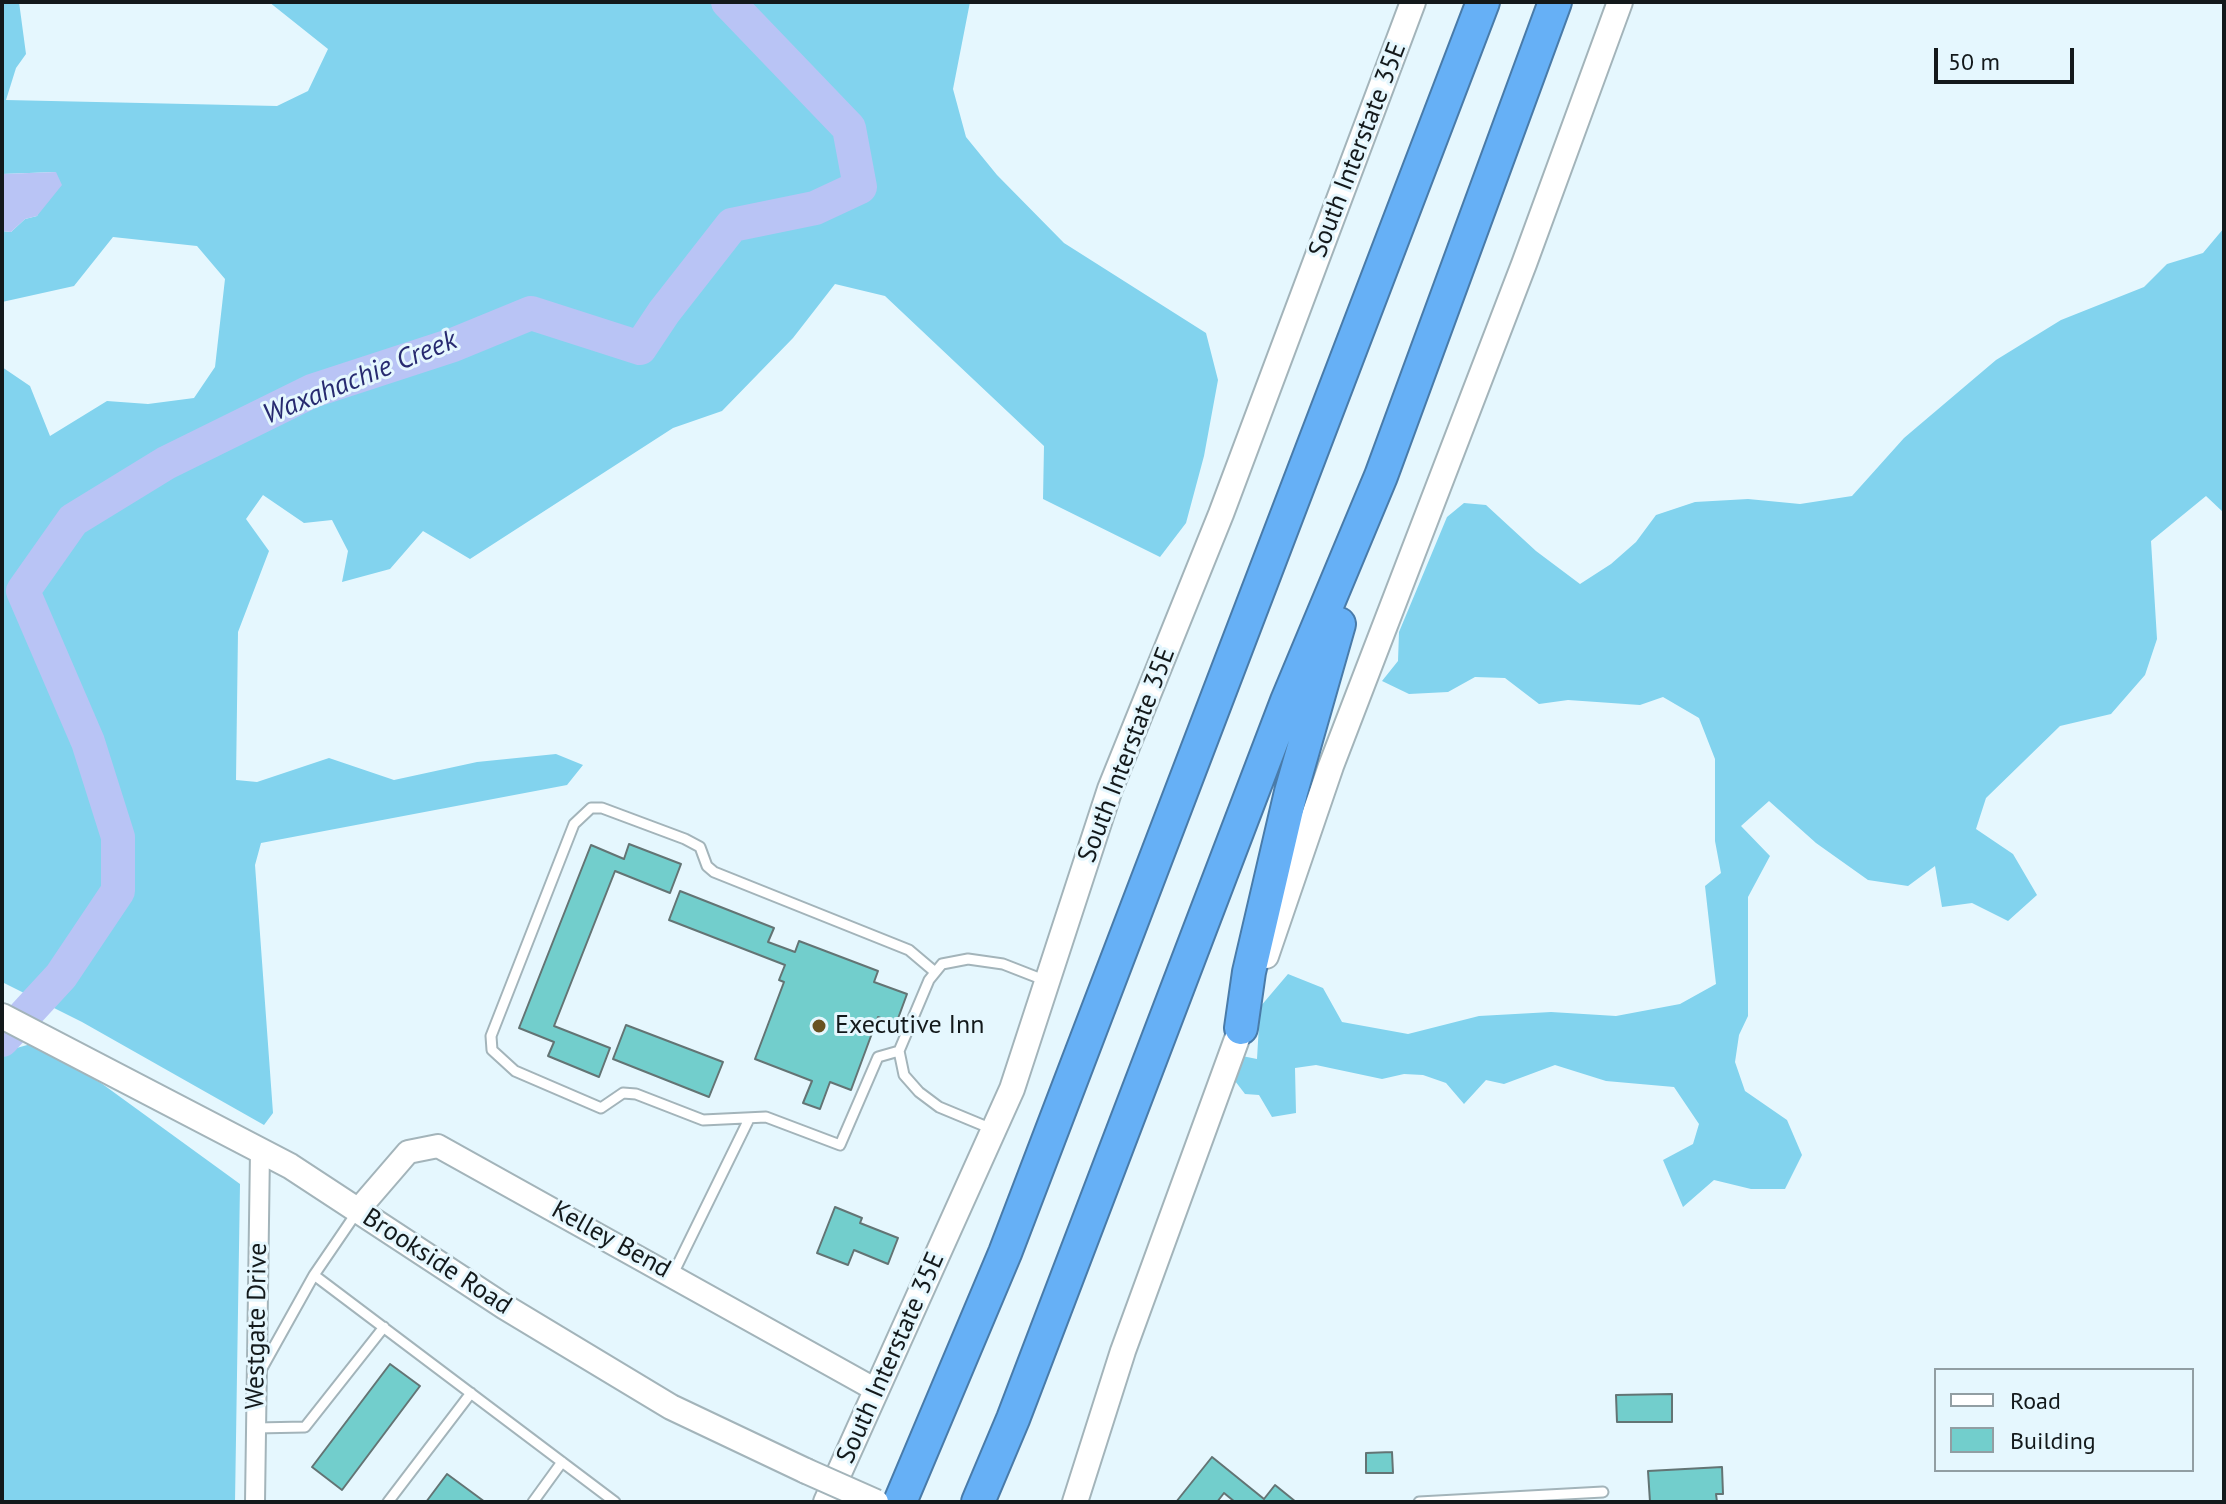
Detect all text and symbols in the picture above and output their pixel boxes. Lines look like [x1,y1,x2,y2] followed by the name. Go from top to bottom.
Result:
[1938,32,2078,82] scale bar
[1303,38,1413,262] street label: South Interstate 35E
[1948,46,2000,77] text: 50 m
[258,324,462,432] water label: Waxahachie Creek
[1072,643,1182,867] street label: South Interstate 35E
[835,1010,985,1042] place label: Executive Inn
[810,1017,828,1035] marker: Executive Inn
[546,1195,676,1285] street label: Kelley Bend
[357,1202,517,1322] street label: Brookside Road
[240,1242,274,1410] street label: Westgate Drive
[830,1248,952,1468] street label: South Interstate 35E
[1934,1368,2194,1472] legend
[2010,1385,2061,1416] text: Road
[2010,1425,2096,1456] text: Building

